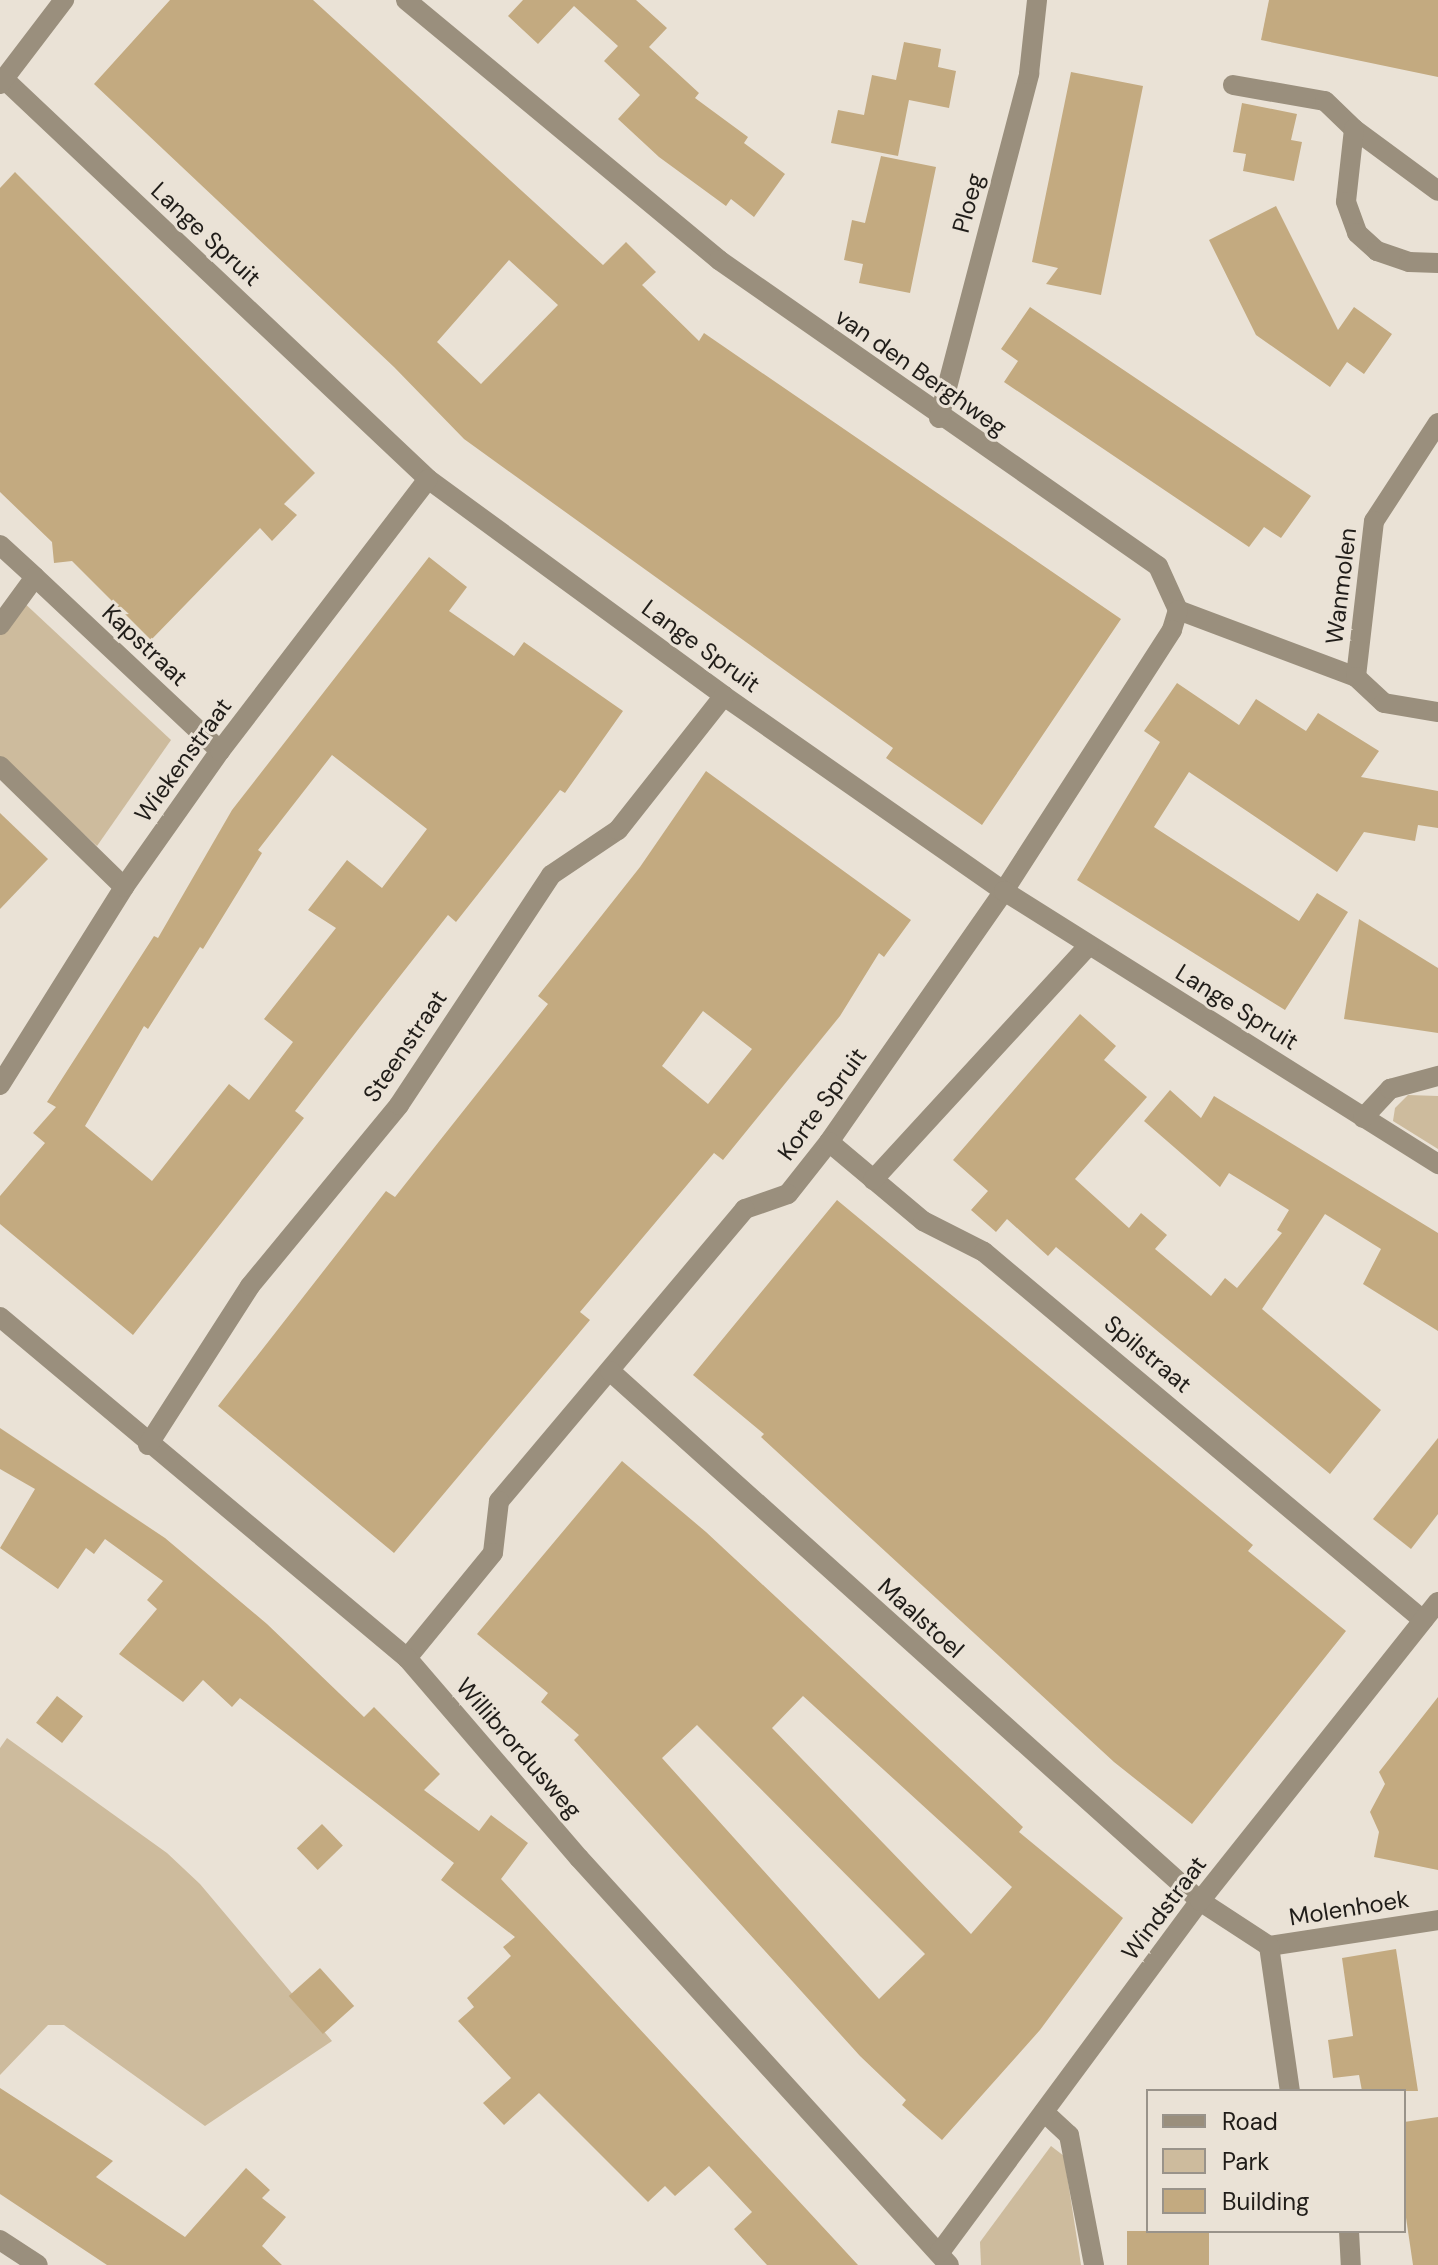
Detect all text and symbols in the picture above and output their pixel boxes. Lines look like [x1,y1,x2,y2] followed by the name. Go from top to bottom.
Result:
[946,170,990,236] street label: Ploeg
[145,176,267,292] street label: Lange Spruit
[830,302,1012,442] street label: van den Berghweg
[1320,526,1362,646] street label: Wanmolen
[636,593,766,699] street label: Lange Spruit
[96,598,194,692] street label: Kapstraat
[128,692,238,828] street label: Wiekenstraat
[1170,958,1304,1056] street label: Lange Spruit
[357,984,453,1108] street label: Steenstraat
[772,1042,872,1166] street label: Korte Spruit
[1099,1309,1197,1399] street label: Spilstraat
[872,1572,970,1664] street label: Maalstoel
[450,1672,588,1824] street label: Willibrordusweg
[1116,1850,1212,1966] street label: Windstraat
[1287,1884,1411,1932] street label: Molenhoek
[1146,2089,1406,2233] legend
[1222,2106,1278,2137] text: Road
[1222,2146,1269,2177] text: Park
[1222,2186,1309,2217] text: Building

